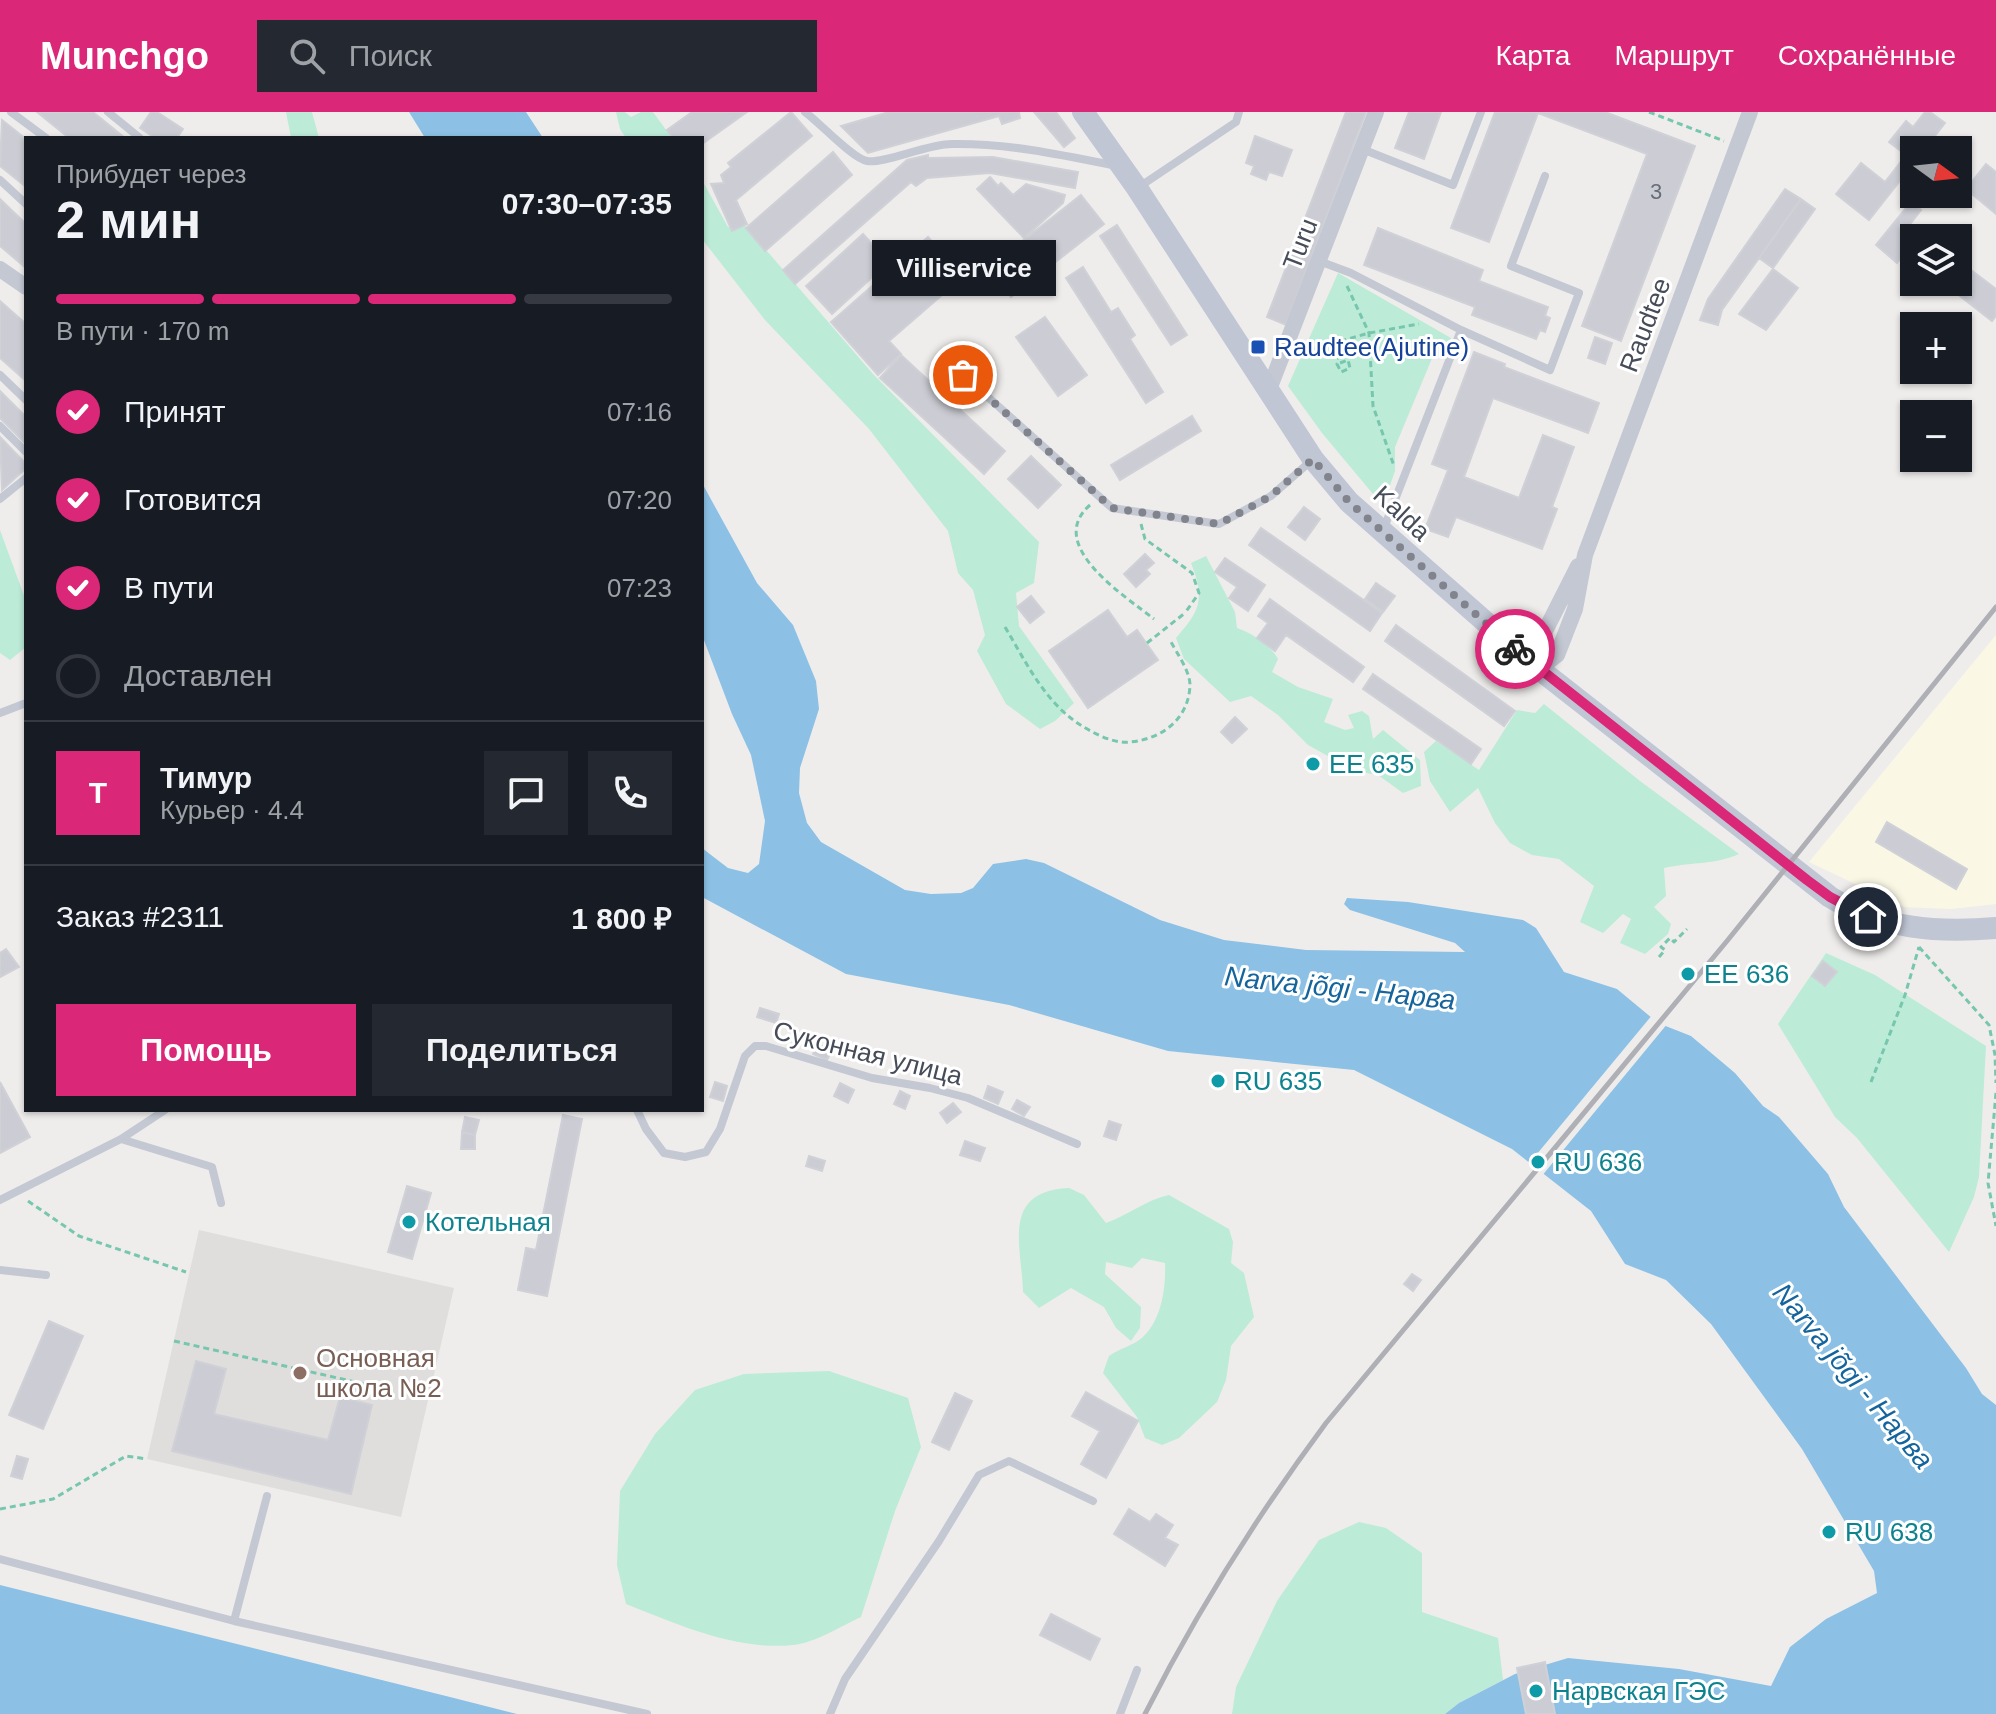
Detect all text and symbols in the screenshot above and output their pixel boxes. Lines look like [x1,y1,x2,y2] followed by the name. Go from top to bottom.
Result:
[257,20,817,92] search box
[285,34,329,78] icon: search
[40,35,209,77] text: Munchgo
[349,39,432,72] text: Поиск
[1495,40,1570,71] text: Карта
[1614,40,1734,71] text: Маршрут
[1778,40,1956,71] text: Сохранённые
[1900,136,1972,208] north arrow
[1900,136,1972,472] map controls
[56,159,246,189] text: Прибудет через
[1650,179,1662,204] house number: 3
[502,187,672,220] text: 07:30–07:35
[56,191,201,249] text: 2 мин
[1277,214,1323,274] street label: Turu
[1900,224,1972,296] button: layers
[871,239,1055,295] callout: Villiservice
[896,253,1032,283] text: Villiservice
[1613,274,1677,376] street label: Raudtee
[1900,312,1972,384] button: +
[56,316,229,346] text: В пути · 170 m
[1274,332,1469,362] place label: Raudtee(Ajutine)
[1249,338,1267,356] marker: Raudtee(Ajutine)
[929,341,997,409] pin
[941,353,985,397] icon: bag
[56,390,100,434] icon: check
[124,395,226,428] text: Принят
[607,397,672,427] text: 07:16
[1900,400,1972,472] button: −
[56,478,100,522] icon: check
[1367,479,1437,547] street label: Kalda
[124,483,262,516] text: Готовится
[607,485,672,515] text: 07:20
[56,566,100,610] icon: check
[124,571,214,604] text: В пути
[607,573,672,603] text: 07:23
[1475,609,1555,689] courier
[1493,627,1537,671] icon: bike
[124,659,272,692] text: Доставлен
[1329,749,1414,779] place label: EE 635
[484,751,568,835] button: chat
[588,751,672,835] button: phone
[1304,755,1322,773] marker: EE 635
[160,761,252,794] text: Тимур
[89,776,107,809] text: Т
[160,795,304,825] text: Курьер · 4.4
[1834,883,1902,951] pin
[1846,895,1890,939] icon: home
[56,900,224,933] text: Заказ #2311
[571,902,672,935] text: 1 800 ₽
[1704,959,1789,989] place label: EE 636
[1223,960,1457,1016] water label: Narva jõgi - Нарва
[1679,965,1697,983] marker: EE 636
[56,1004,356,1096] button: Помощь
[372,1004,672,1096] button: Поделиться
[770,1015,966,1091] street label: Суконная улица
[1234,1066,1322,1096] place label: RU 635
[1209,1072,1227,1090] marker: RU 635
[1554,1147,1642,1177] place label: RU 636
[1529,1153,1547,1171] marker: RU 636
[425,1207,551,1237] place label: Котельная
[400,1213,418,1231] marker: Котельная
[1767,1277,1939,1475] water label: Narva jõgi - Нарва
[316,1343,442,1403] place label: Основная школа №2
[291,1364,309,1382] marker: Основная школа №2
[1845,1517,1933,1547] place label: RU 638
[1820,1523,1838,1541] marker: RU 638
[1552,1676,1725,1706] place label: Нарвская ГЭС
[1527,1682,1545,1700] marker: Нарвская ГЭС

